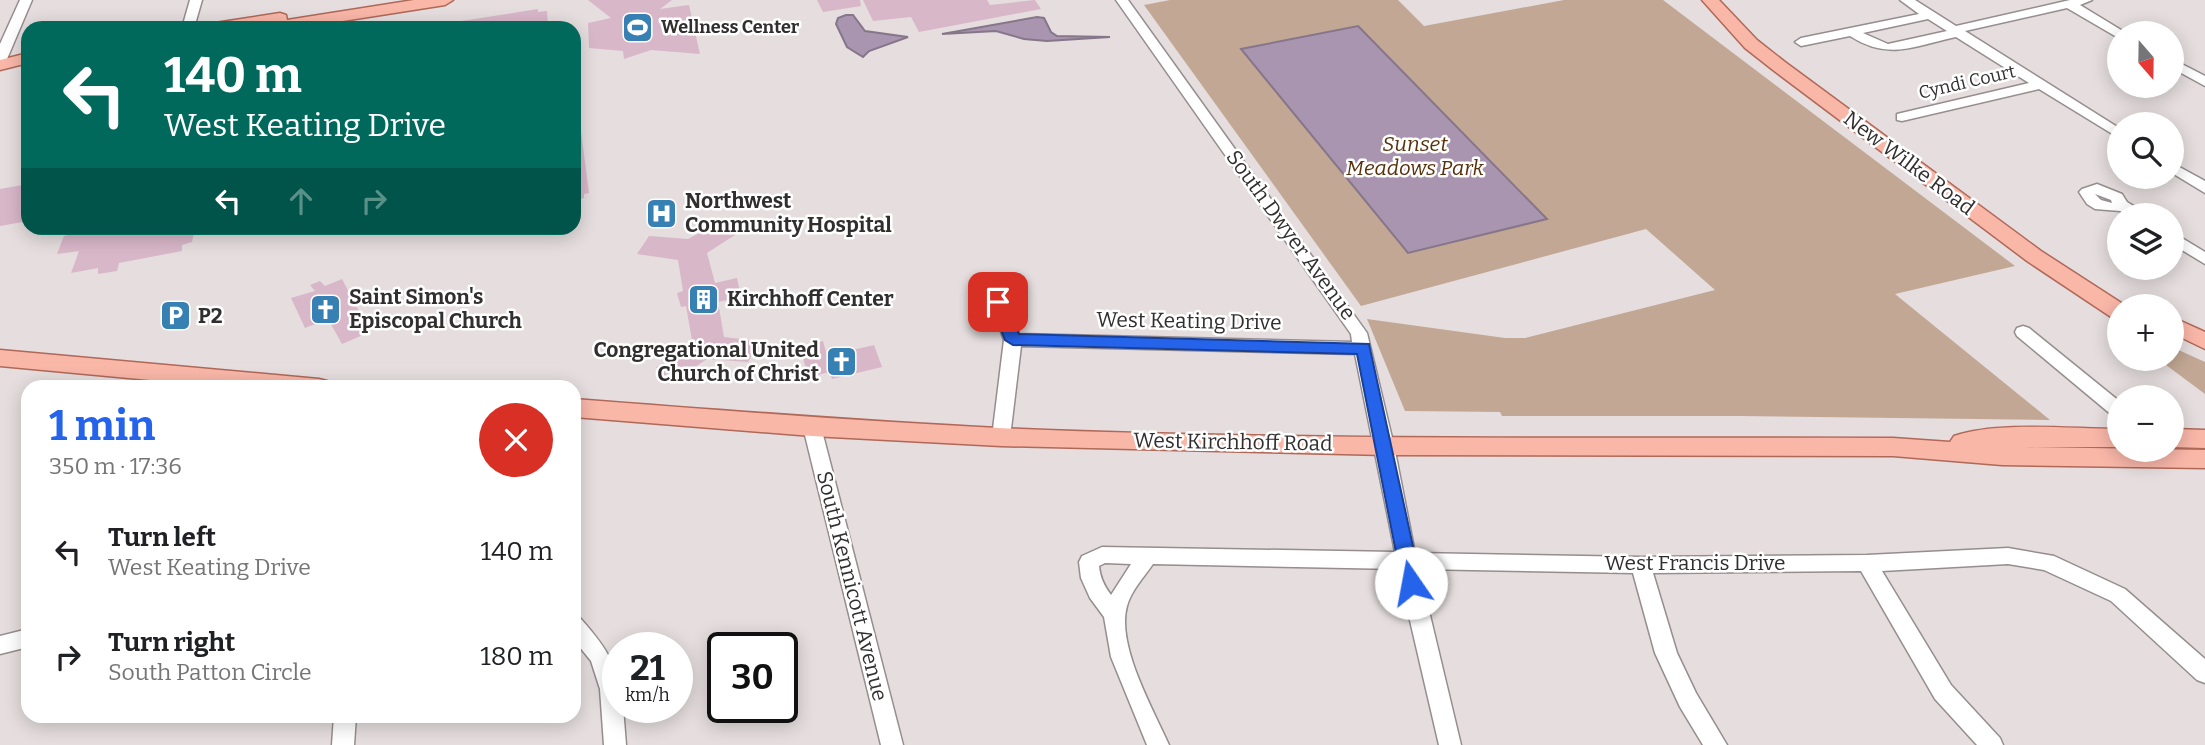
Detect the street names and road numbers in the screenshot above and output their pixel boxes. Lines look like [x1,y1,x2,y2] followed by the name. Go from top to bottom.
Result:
[1916,60,2018,104] street label: Cyndi Court
[1838,105,1980,221] street label: New Wilke Road
[1221,145,1361,325] street label: South Dwyer Avenue
[1096,306,1282,336] street label: West Keating Drive
[1133,427,1333,457] street label: West Kirchhoff Road
[811,468,893,704] street label: South Kennicott Avenue
[1605,550,1785,576] street label: West Francis Drive

